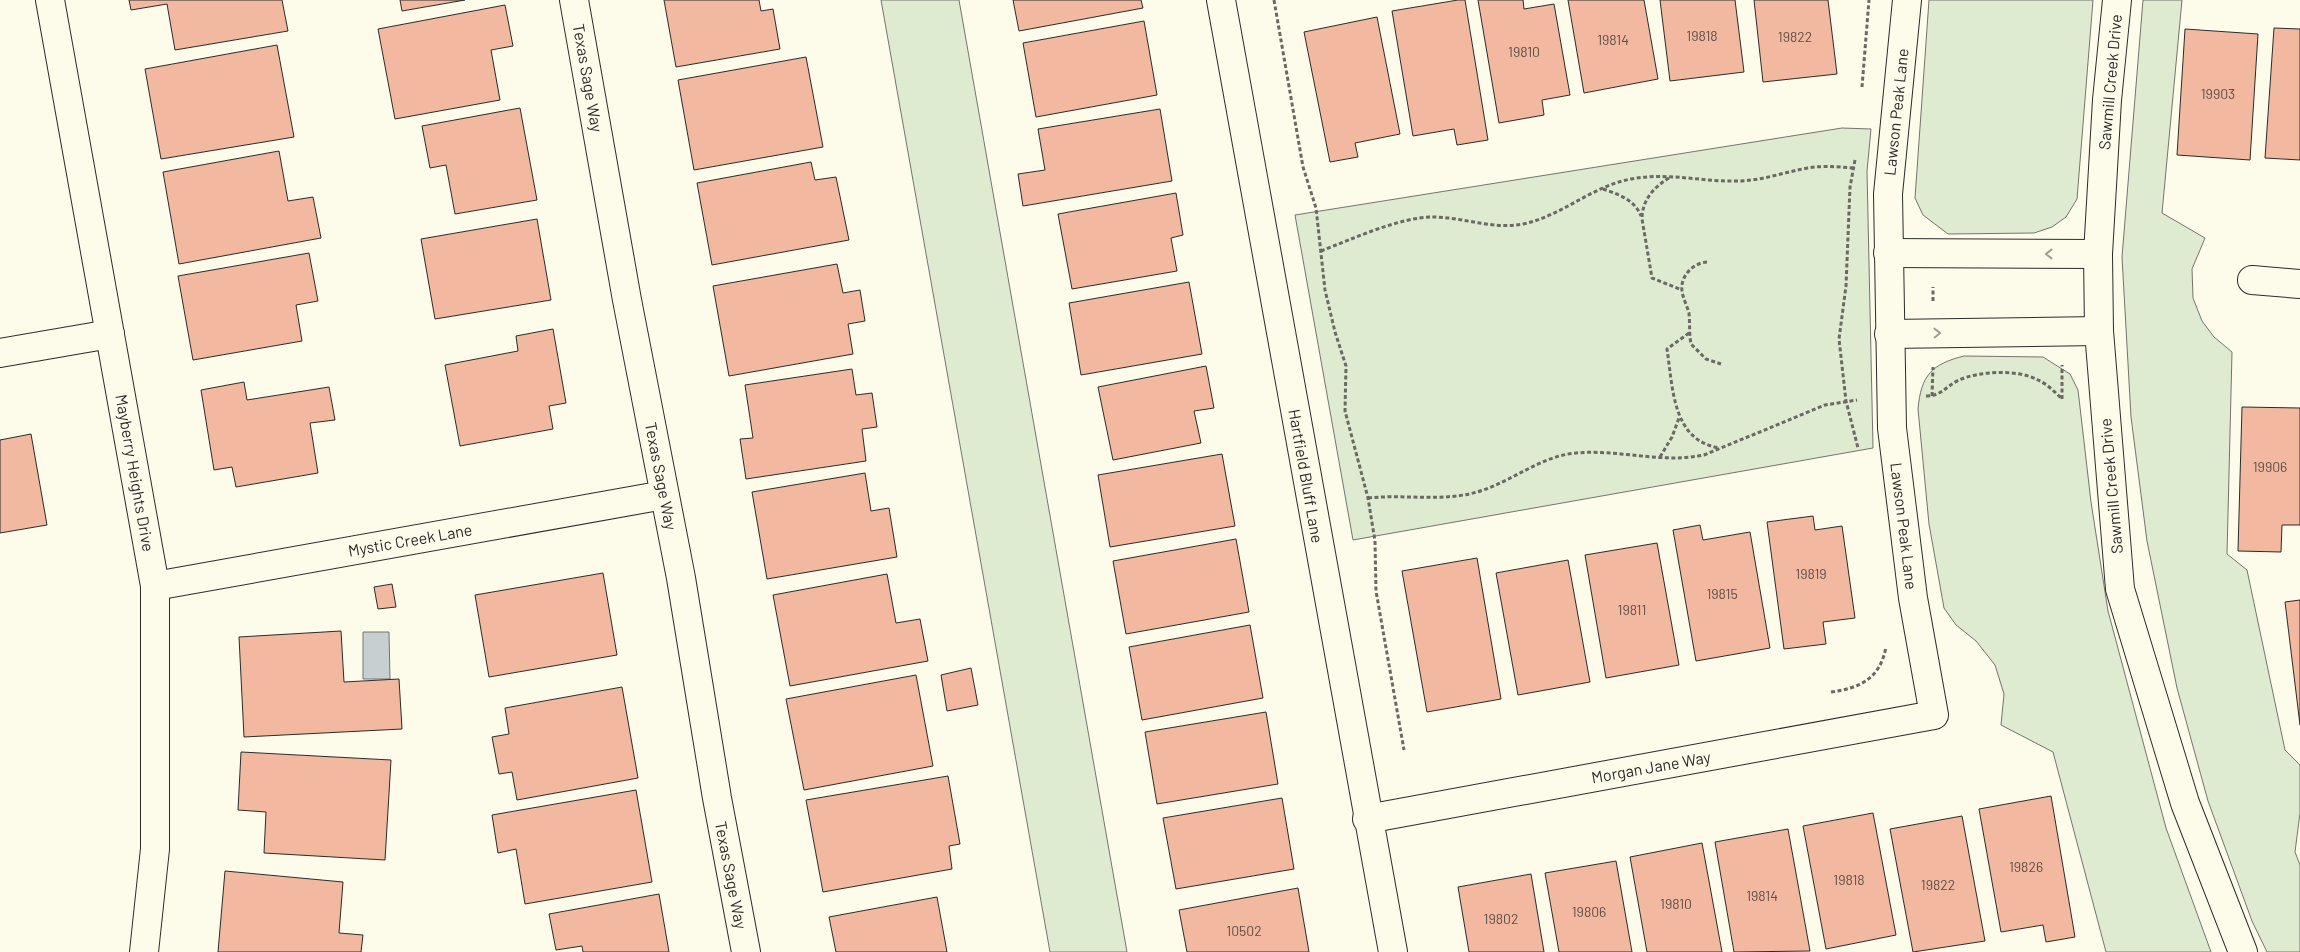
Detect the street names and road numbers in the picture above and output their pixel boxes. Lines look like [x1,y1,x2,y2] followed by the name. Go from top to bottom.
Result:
[2094,13,2125,151] street label: Sawmill Creek Drive
[570,22,607,134] street label: Texas Sage Way
[1879,47,1912,176] street label: Lawson Peak Lane
[112,393,159,553] street label: Mayberry Heights Drive
[1285,407,1328,544] street label: Hartfield Bluff Lane
[2095,417,2126,555] street label: Sawmill Creek Drive
[642,420,681,532] street label: Texas Sage Way
[1887,461,1922,591] street label: Lawson Peak Lane
[346,519,473,560] street label: Mystic Creek Lane
[1590,747,1713,786] street label: Morgan Jane Way
[712,819,751,931] street label: Texas Sage Way

